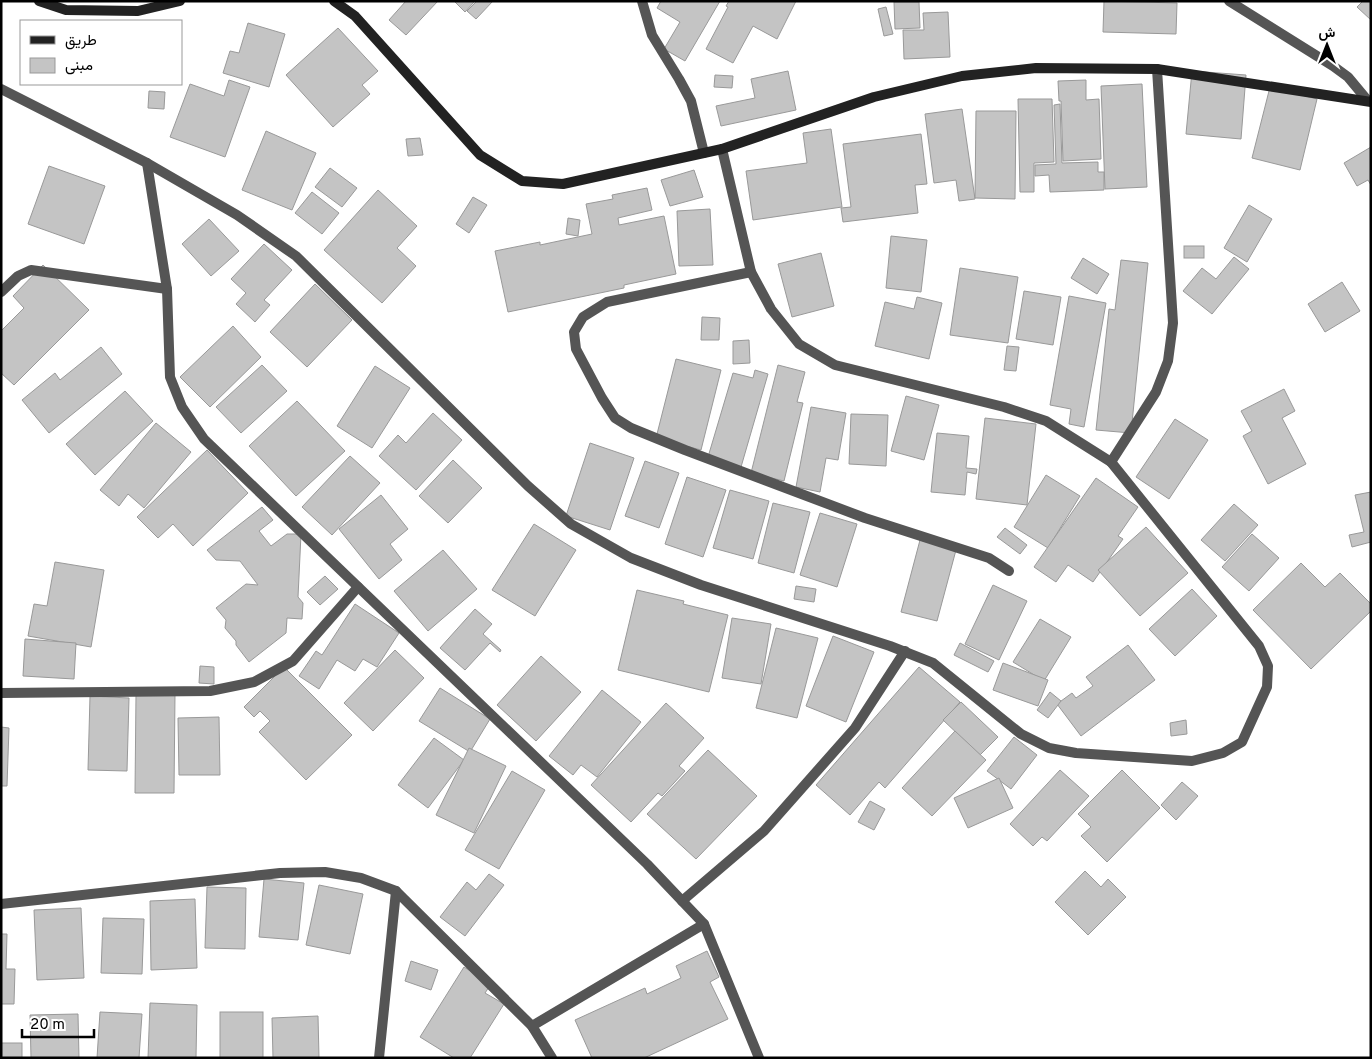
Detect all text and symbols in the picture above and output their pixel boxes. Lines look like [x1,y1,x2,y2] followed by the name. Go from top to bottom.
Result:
[20,20,182,85] legend
[1302,20,1352,70] north arrow
[1319,25,1336,42] text: ش
[65,32,97,51] text: طريق
[65,57,93,76] text: مبنى
[22,1006,95,1038] scale bar
[30,1016,65,1035] text: 20 m

